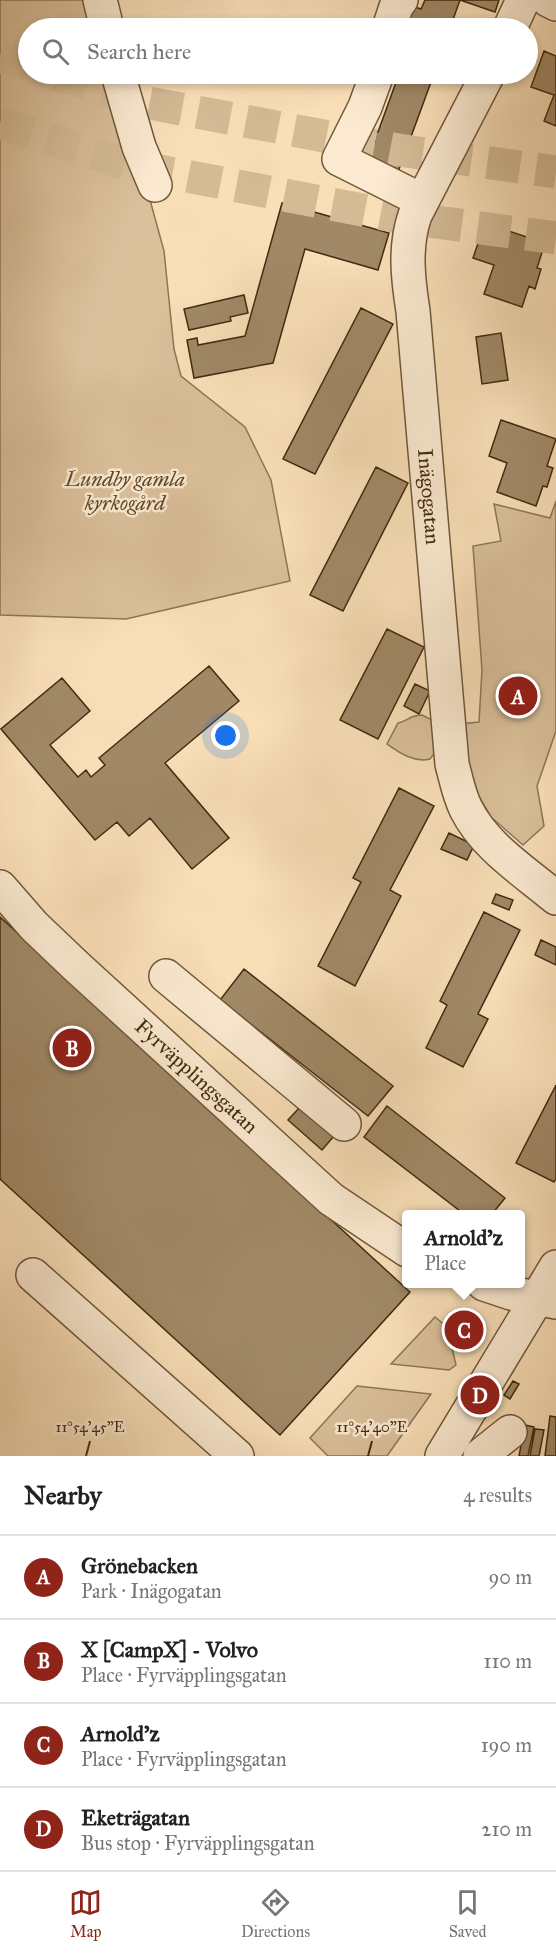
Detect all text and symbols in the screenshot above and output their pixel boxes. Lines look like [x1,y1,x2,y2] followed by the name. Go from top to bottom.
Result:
[18,18,538,84] search box
[39,35,72,68] icon: search
[87,38,191,65] text: Search here
[412,447,446,546] street label: Inägogatan
[64,466,185,516] park label: Lundby gamla kyrkogård
[498,674,538,718] pin: A
[211,721,240,750] your location
[129,1013,264,1139] street label: Fyrväpplingsgatan
[52,1026,92,1070] pin: B
[402,1210,525,1288] popup
[424,1224,503,1251] text: Arnold’z
[424,1251,466,1275] text: Place
[444,1308,484,1352] pin: C
[460,1372,500,1418] pin: D
[55,1418,125,1436] text: 11°54'45"E
[337,1418,408,1436] text: 11°54'40"E
[24,1479,102,1511] text: Nearby
[463,1483,532,1507] text: 4 results
[81,1552,198,1579] text: Grönebacken
[37,1565,50,1589] text: A
[489,1565,532,1589] text: 90 m
[81,1579,222,1603] text: Park · Inägogatan
[81,1636,258,1663] text: X [CampX] - Volvo
[37,1649,50,1673] text: B
[484,1649,532,1673] text: 110 m
[81,1663,286,1687] text: Place · Fyrväpplingsgatan
[81,1720,160,1747] text: Arnold’z
[37,1733,50,1757] text: C
[481,1733,532,1757] text: 190 m
[81,1747,286,1771] text: Place · Fyrväpplingsgatan
[81,1804,190,1831] text: Eketrägatan
[36,1817,51,1841] text: D
[482,1817,532,1841] text: 210 m
[81,1831,315,1855] text: Bus stop · Fyrväpplingsgatan
[69,1886,102,1941] tab: Map
[241,1886,310,1941] tab: Directions
[449,1886,487,1941] tab: Saved

